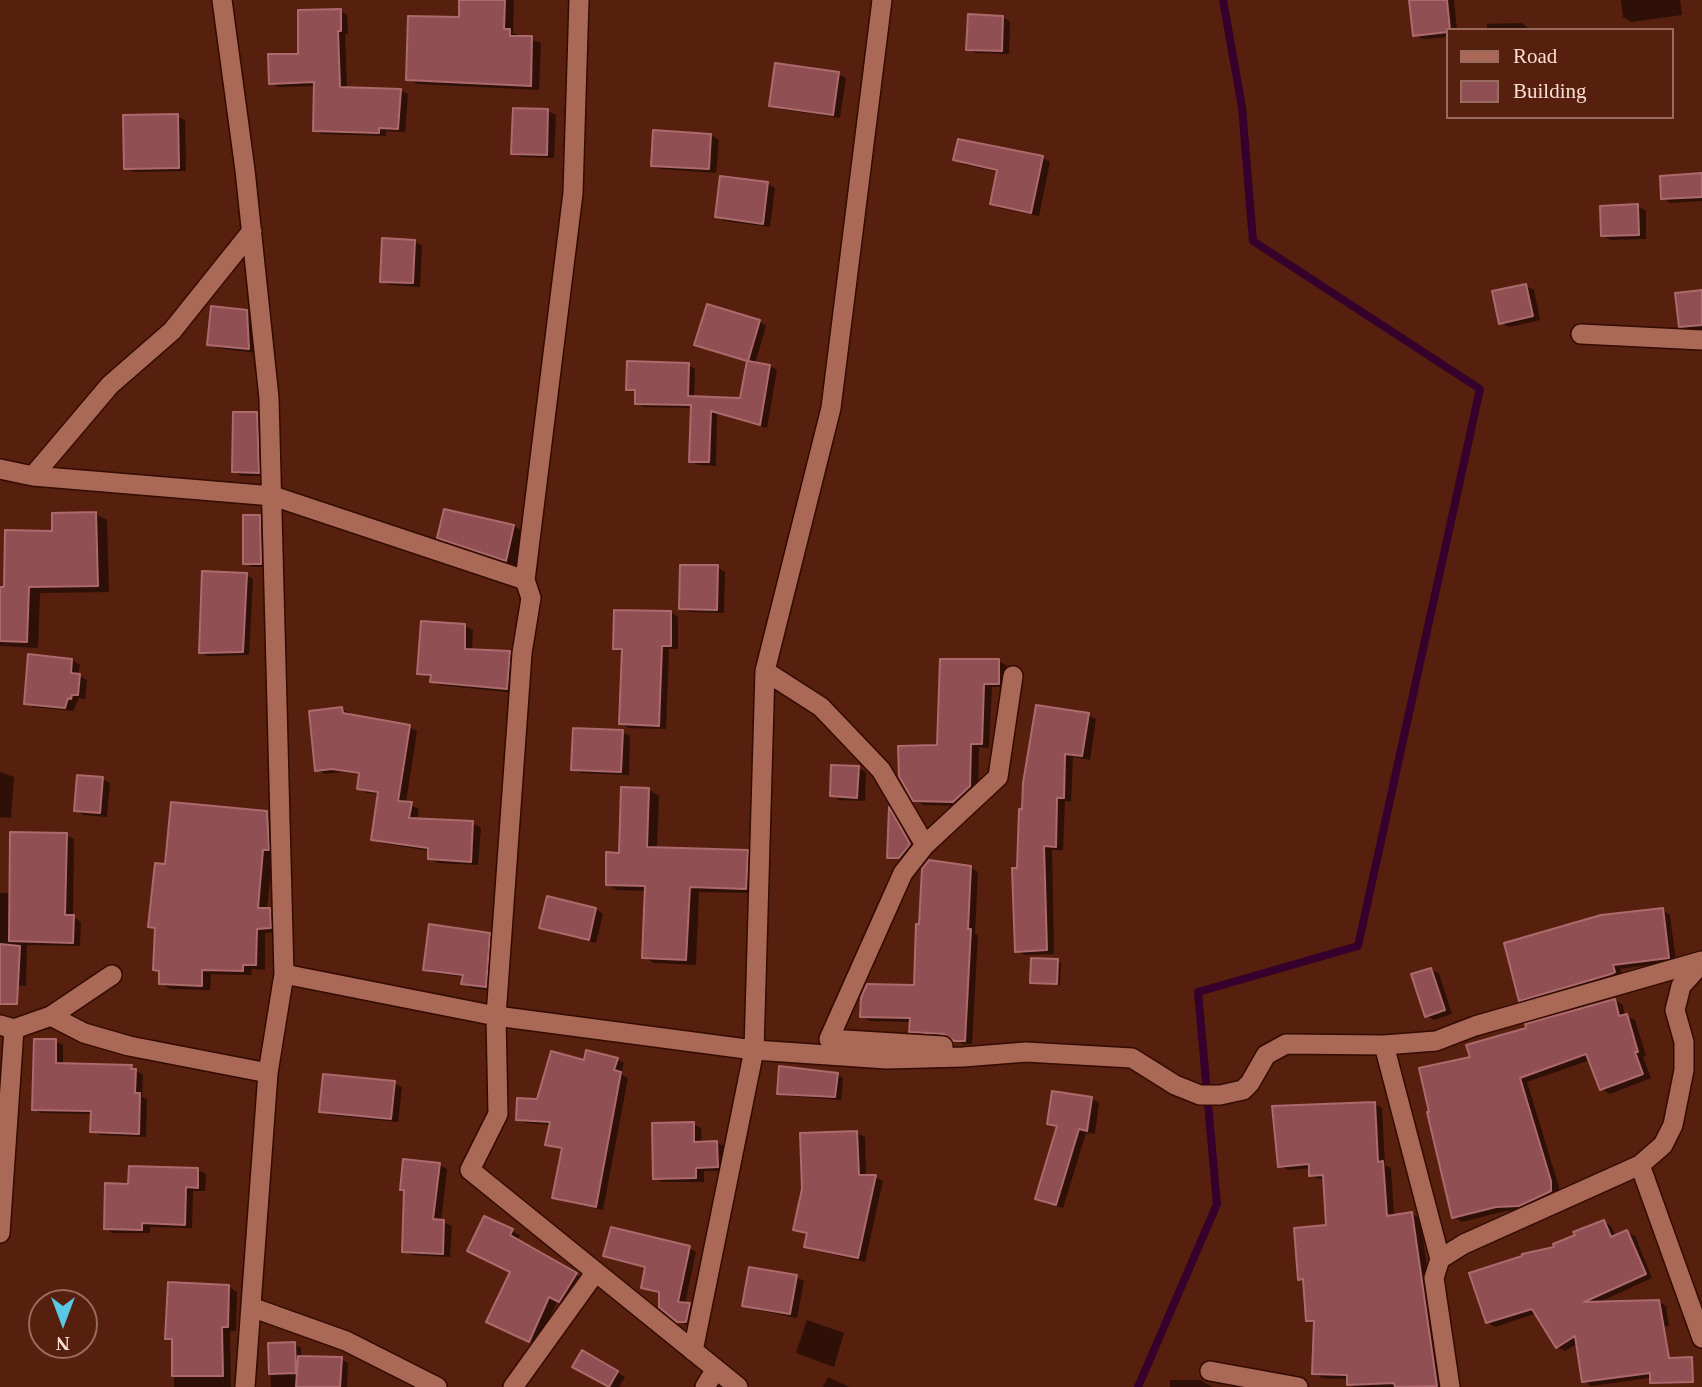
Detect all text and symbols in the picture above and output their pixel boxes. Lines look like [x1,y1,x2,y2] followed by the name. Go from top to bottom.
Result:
[1446,28,1674,119] legend
[1513,44,1557,68] text: Road
[1513,79,1587,103] text: Building
[28,1289,98,1359] north arrow
[56,1333,70,1354] text: N

